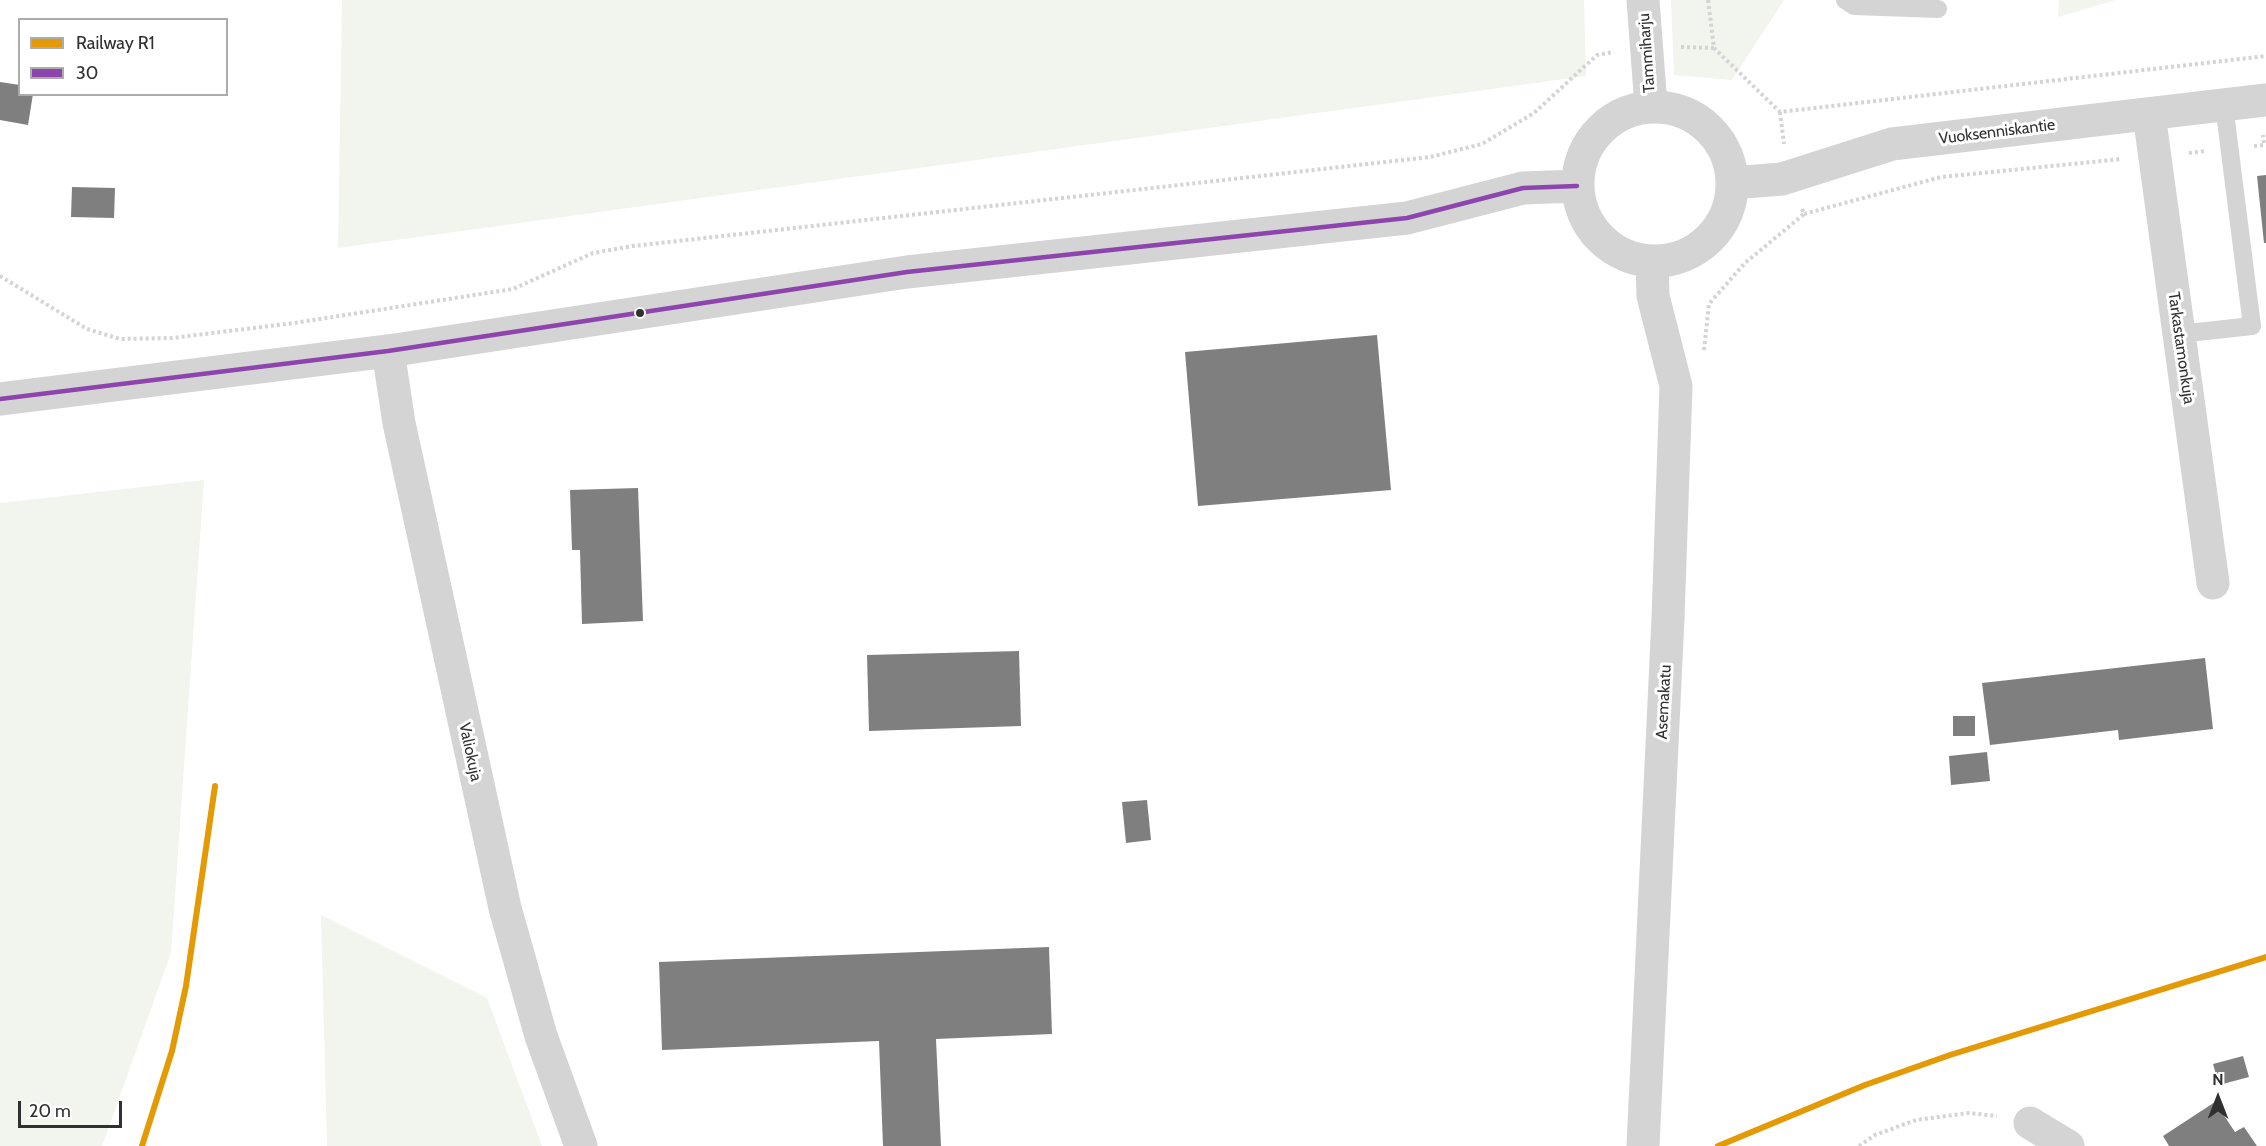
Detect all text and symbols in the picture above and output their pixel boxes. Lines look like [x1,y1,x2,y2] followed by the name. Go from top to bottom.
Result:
[1635,12,1659,94] street label: Tammiharju
[18,18,228,96] legend
[76,32,155,54] text: Railway R1
[76,62,98,84] text: 30
[1938,115,2056,149] street label: Vuoksenniskantie
[2164,291,2198,405] street label: Tarkastamonkuja
[634,307,646,319] unlabelled marker
[1652,664,1676,740] street label: Asemakatu
[454,721,486,783] street label: Valiokuja
[2188,1068,2248,1128] north arrow
[2212,1070,2224,1089] text: N
[21,1089,124,1127] scale bar
[29,1100,71,1122] text: 20 m

